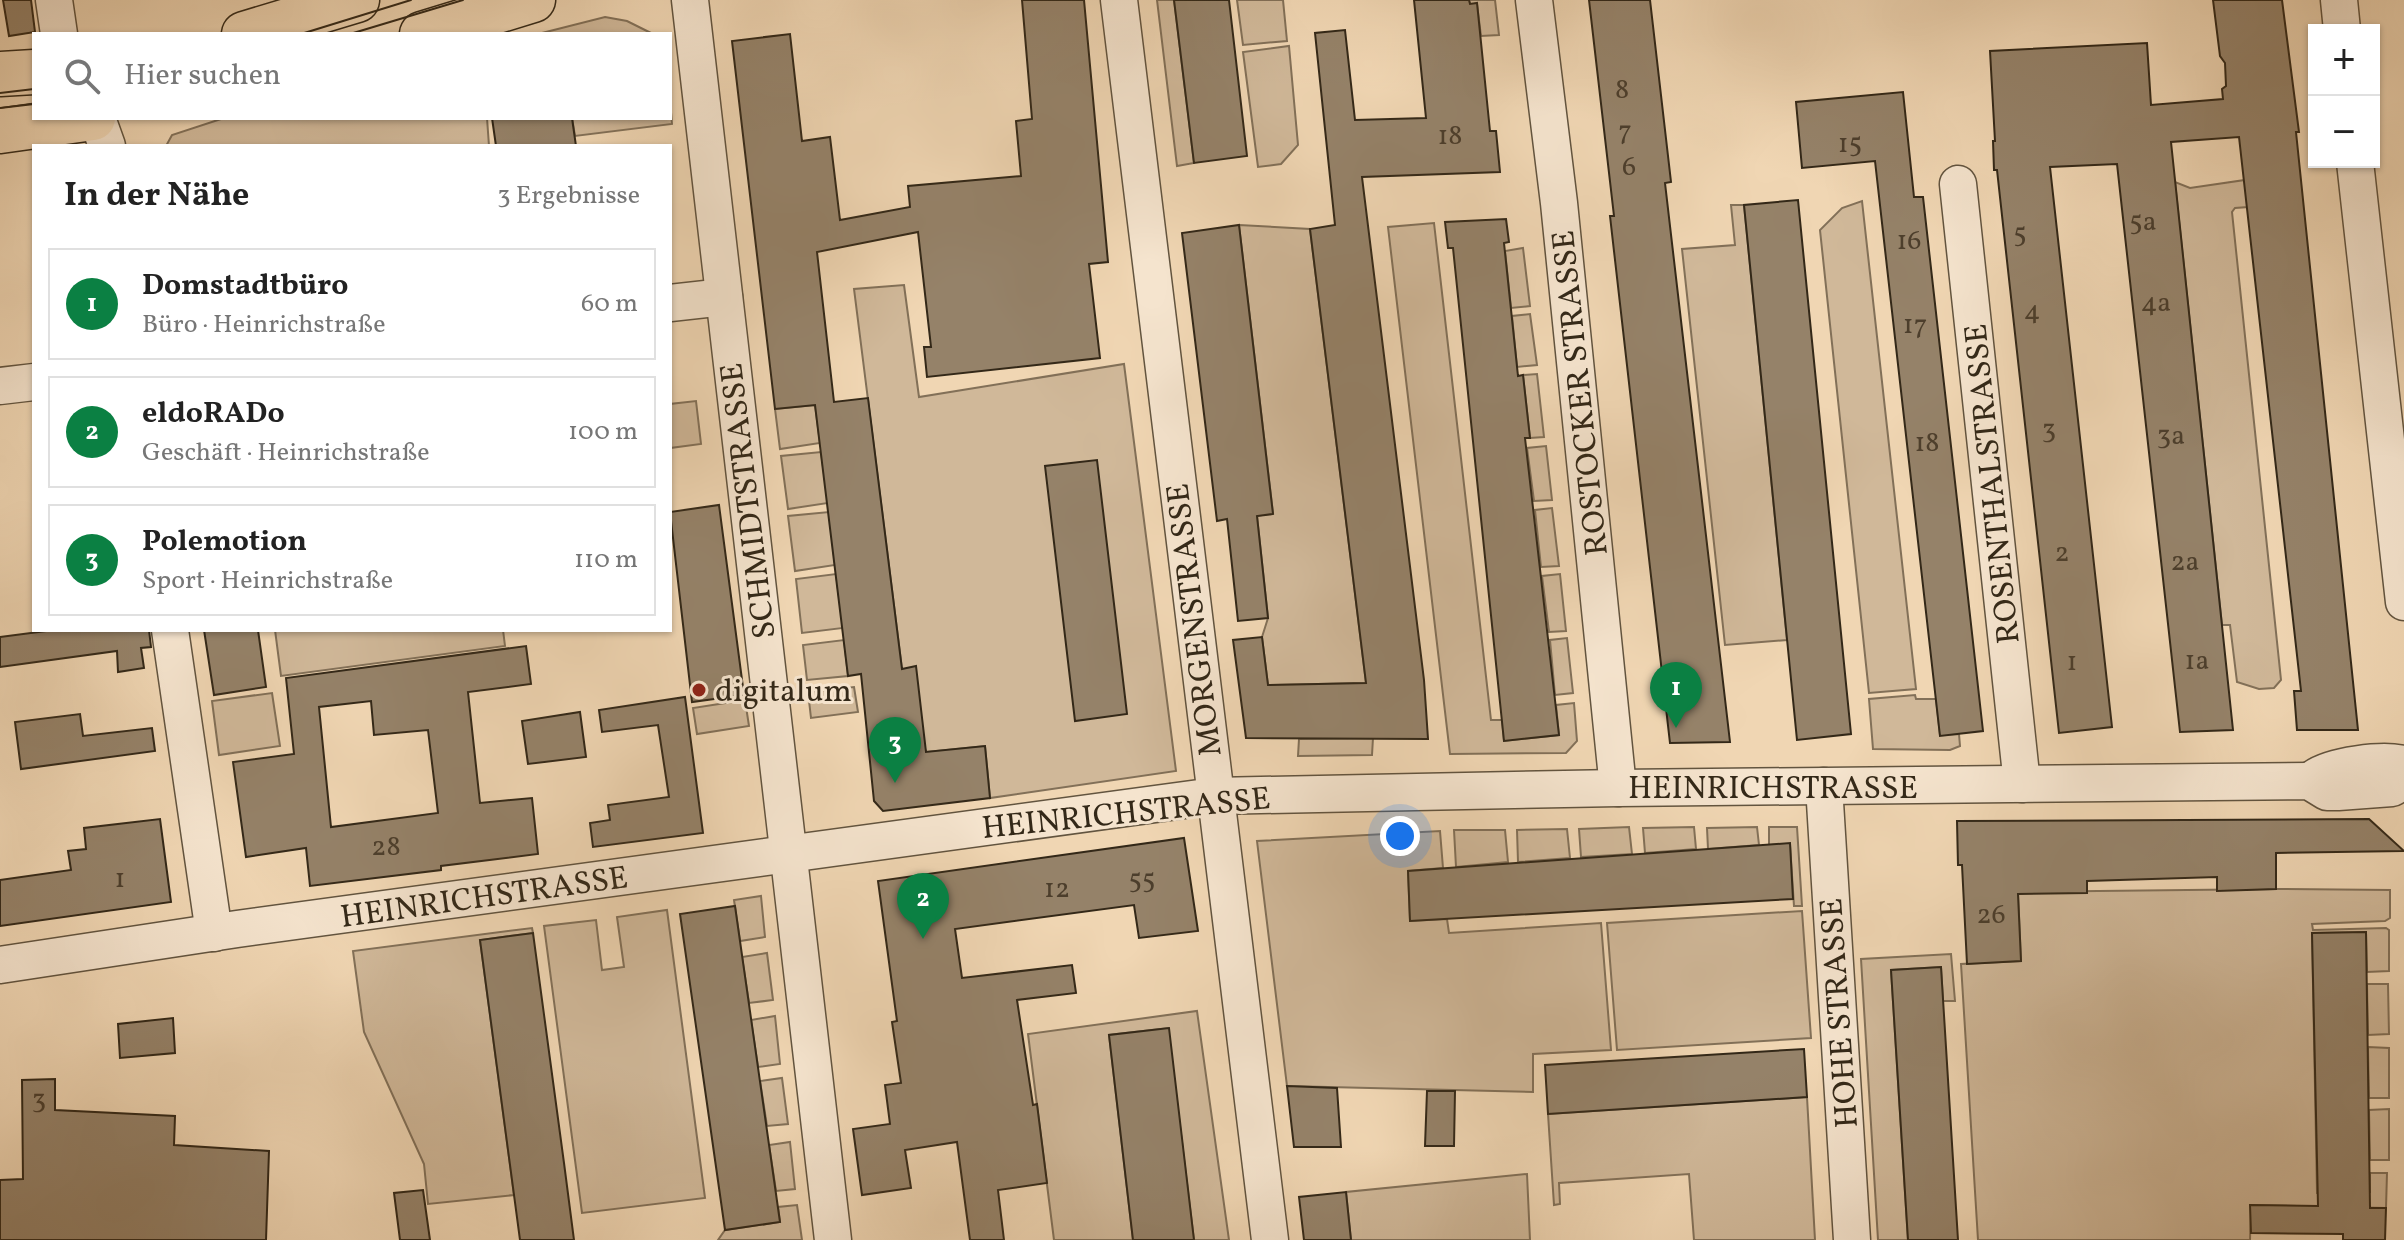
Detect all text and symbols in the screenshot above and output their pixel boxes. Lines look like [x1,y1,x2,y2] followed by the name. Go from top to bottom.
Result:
[2308,24,2380,168] map controls
[2308,24,2380,96] button: +
[32,32,672,120] search box
[60,54,104,98] icon: search
[124,55,281,97] text: Hier suchen
[1615,71,1629,110] house number: 8
[2308,96,2380,168] button: −
[1618,112,1632,151] house number: 7
[1437,117,1463,156] house number: 18
[1838,125,1862,164] house number: 15
[1622,148,1636,187] house number: 6
[64,173,249,220] text: In der Nähe
[497,178,640,214] text: 3 Ergebnisse
[2129,203,2157,242] house number: 5a
[2013,215,2027,254] house number: 5
[1896,222,1922,261] house number: 16
[1543,228,1621,558] street label: ROSTOCKER STRASSE
[142,265,349,307] text: Domstadtbüro
[2141,284,2171,323] house number: 4a
[87,286,97,322] text: 1
[581,286,638,322] text: 60 m
[2024,292,2040,331] house number: 4
[1903,306,1927,345] house number: 17
[142,307,386,343] text: Büro · Heinrichstraße
[1955,321,2033,646] street label: ROSENTHALSTRASSE
[711,360,789,641] street label: SCHMIDTSTRASSE
[142,393,285,435] text: eldoRADo
[2042,411,2056,450] house number: 3
[85,414,99,450] text: 2
[568,414,638,450] text: 100 m
[2157,417,2185,456] house number: 3a
[1914,424,1940,463] house number: 18
[142,435,430,471] text: Geschäft · Heinrichstraße
[1157,481,1235,759] street label: MORGENSTRASSE
[142,521,307,563] text: Polemotion
[2054,534,2070,573] house number: 2
[85,542,99,578] text: 3
[574,542,638,578] text: 110 m
[2171,543,2199,582] house number: 2a
[142,563,393,599] text: Sport · Heinrichstraße
[2185,642,2209,681] house number: 1a
[2067,643,2077,682] house number: 1
[1650,662,1702,728] pin: 1
[715,671,852,715] place label: digitalum
[690,681,708,699] marker: digitalum
[869,717,921,783] pin: 3
[1628,768,1918,812] street label: HEINRICHSTRASSE
[980,778,1273,852] street label: HEINRICHSTRASSE
[1380,816,1420,856] your location
[371,828,401,867] house number: 28
[338,857,631,941] street label: HEINRICHSTRASSE
[115,860,125,899] house number: 1
[1129,861,1155,900] house number: 55
[1044,870,1070,909] house number: 12
[897,873,949,939] pin: 2
[1811,896,1871,1129] street label: HOHE STRASSE
[1976,896,2006,935] house number: 26
[32,1081,46,1120] house number: 3

